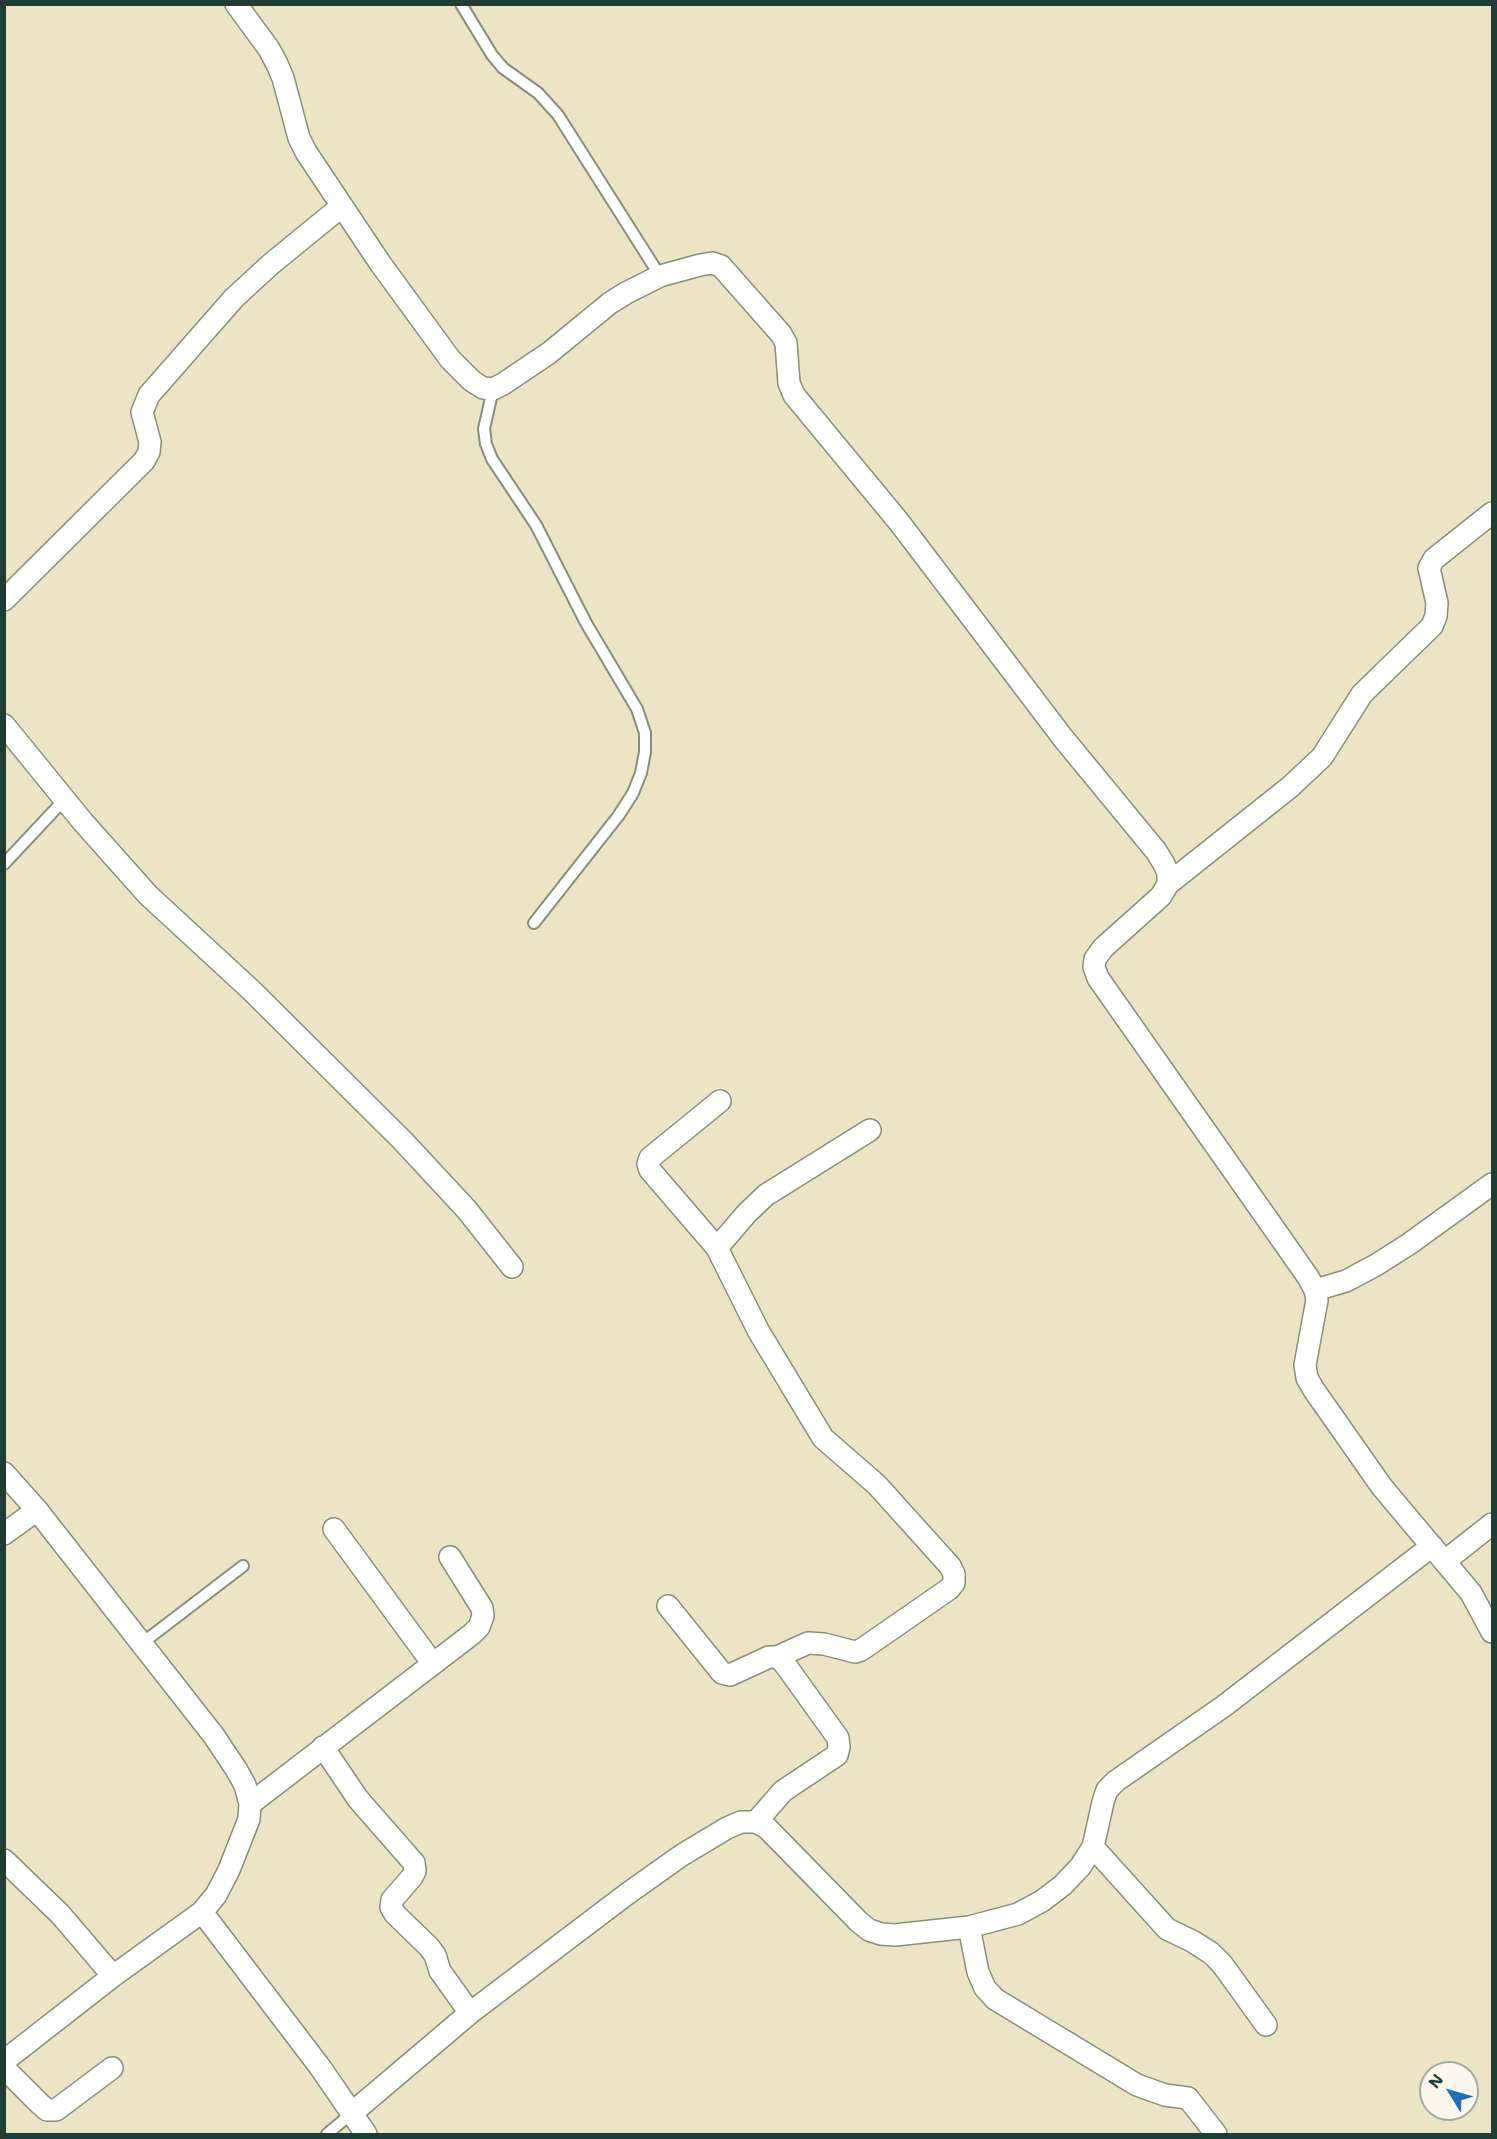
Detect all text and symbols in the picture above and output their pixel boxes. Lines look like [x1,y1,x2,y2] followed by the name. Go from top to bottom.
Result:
[1419,2061,1479,2121] north arrow
[1424,2070,1448,2092] text: N

